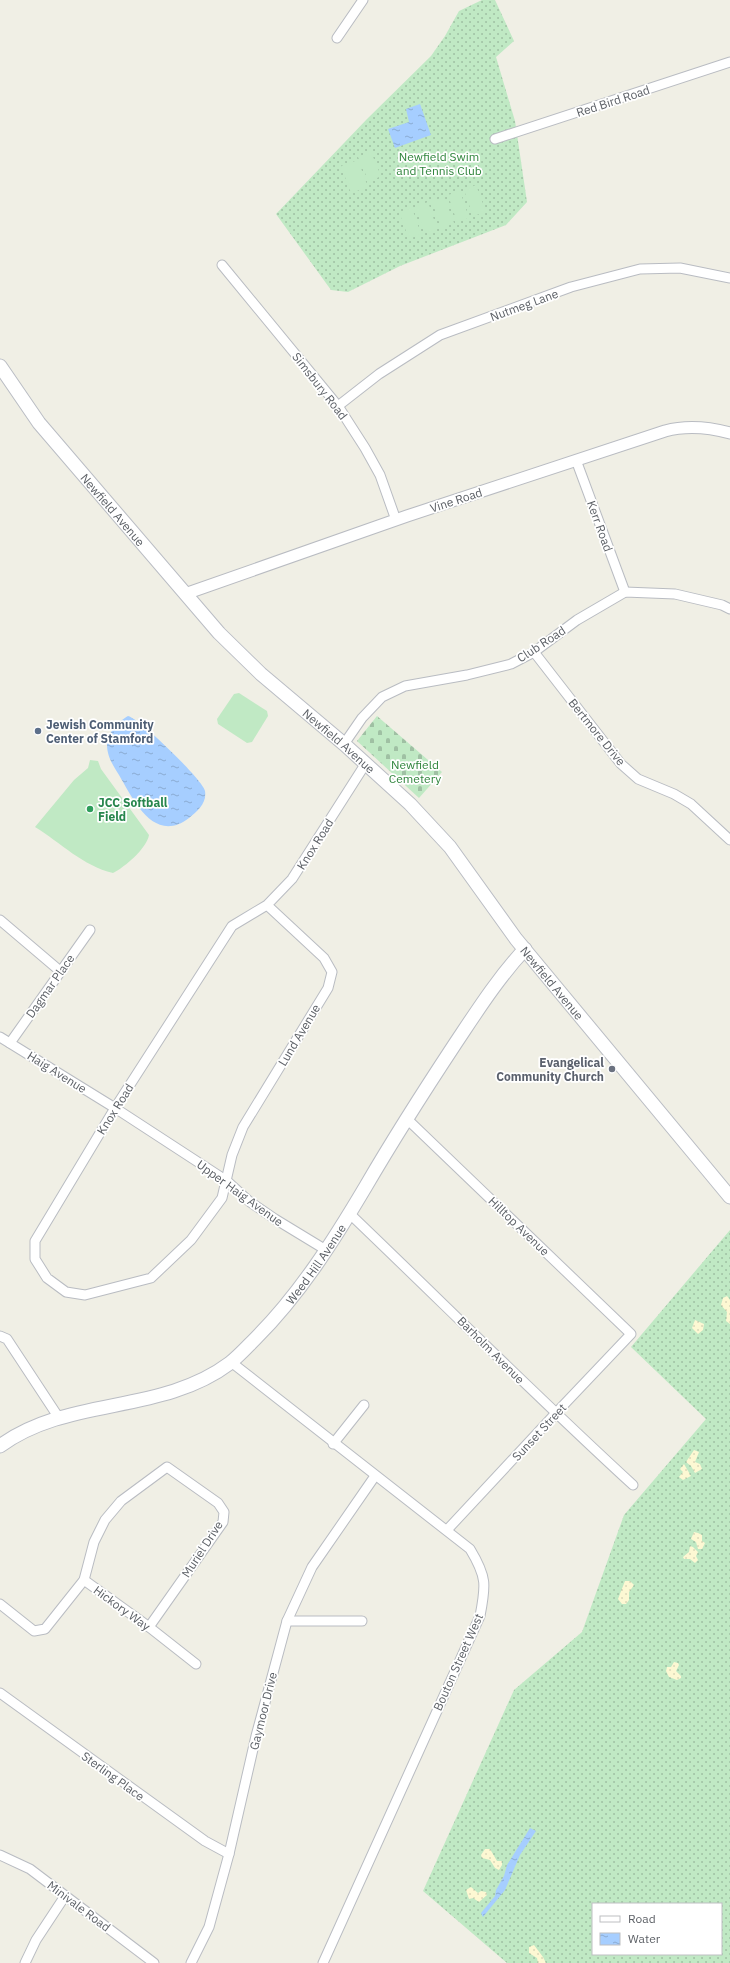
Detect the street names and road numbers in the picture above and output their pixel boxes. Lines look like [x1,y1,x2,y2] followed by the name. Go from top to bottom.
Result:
[574,82,652,120] street label: Red Bird Road
[488,286,561,324] street label: Nutmeg Lane
[289,349,351,423] street label: Simsbury Road
[78,470,149,549] street label: Newfield Avenue
[428,485,484,515] street label: Vine Road
[584,498,616,554] street label: Kerr Road
[514,623,568,665] street label: Club Road
[565,695,629,769] street label: Bertmore Drive
[300,705,379,776] street label: Newfield Avenue
[293,816,337,872] street label: Knox Road
[518,943,587,1023] street label: Newfield Avenue
[23,951,78,1021] street label: Dagmar Place
[275,1001,324,1069] street label: Lund Avenue
[25,1048,90,1096] street label: Haig Avenue
[93,1081,137,1137] street label: Knox Road
[194,1157,286,1230] street label: Upper Haig Avenue
[486,1193,553,1259] street label: Hilltop Avenue
[282,1221,349,1307] street label: Weed Hill Avenue
[454,1313,528,1387] street label: Barholm Avenue
[509,1400,569,1464] street label: Sunset Street
[178,1518,226,1580] street label: Muriel Drive
[91,1582,153,1634] street label: Hickory Way
[430,1611,486,1713] street label: Bouton Street West
[246,1670,280,1751] street label: Gaymoor Drive
[79,1748,148,1804] street label: Sterling Place
[45,1877,113,1935] street label: Minivale Road

